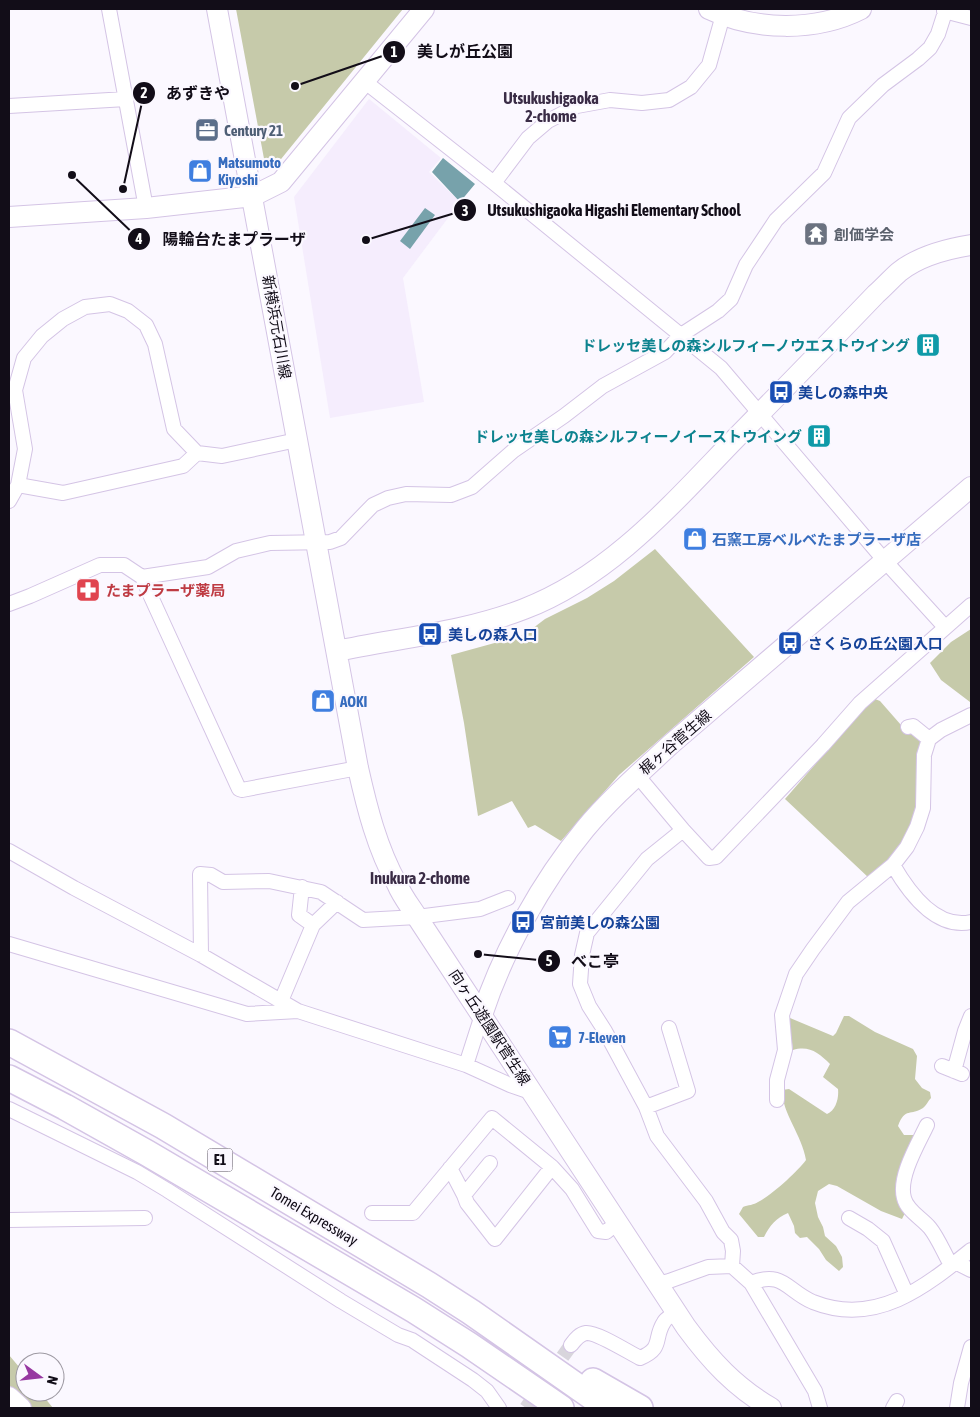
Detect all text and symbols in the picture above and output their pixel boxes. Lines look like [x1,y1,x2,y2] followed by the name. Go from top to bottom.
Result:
[382,36,523,67] callout: 美しが丘公園
[417,42,513,60] text: 美しが丘公園
[390,43,398,60] text: 1
[131,78,240,109] callout: あずきや
[140,84,148,101] text: 2
[166,84,230,102] text: あずきや
[503,89,599,125] district label: Utsukushigaoka 2-chome
[194,117,220,143] office icon: Century 21
[224,122,283,139] place label: Century 21
[218,154,281,188] place label: Matsumoto Kiyoshi
[187,158,213,184] shop icon: Matsumoto Kiyoshi
[452,195,751,226] callout: Utsukushigaoka Higashi Elementary School
[487,201,742,219] text: Utsukushigaoka Higashi Elementary School
[461,202,469,219] text: 3
[803,221,829,247] temple icon: 創価学会
[127,223,316,254] callout: 陽輪台たまプラーザ
[834,226,894,243] place label: 創価学会
[134,230,143,247] text: 4
[162,230,306,248] text: 陽輪台たまプラーザ
[260,274,294,380] street label: 新横浜元石川線
[915,332,941,358] building icon: ドレッセ美しの森シルフィーノウエストウイング
[581,337,910,354] place label: ドレッセ美しの森シルフィーノウエストウイング
[768,379,794,405] bus stop icon: 美しの森中央
[798,384,888,401] place label: 美しの森中央
[806,423,832,449] building icon: ドレッセ美しの森シルフィーノイーストウイング
[474,428,802,445] place label: ドレッセ美しの森シルフィーノイーストウイング
[682,526,708,552] shop icon: 石窯工房ベルベたまプラーザ店
[712,531,921,548] place label: 石窯工房ベルベたまプラーザ店
[75,577,101,603] pharmacy icon: たまプラーザ薬局
[106,582,225,599] place label: たまプラーザ薬局
[417,621,443,647] bus stop icon: 美しの森入口
[448,626,538,643] place label: 美しの森入口
[777,630,803,656] bus stop icon: さくらの丘公園入口
[808,635,943,652] place label: さくらの丘公園入口
[310,688,336,714] shop icon: AOKI
[339,693,367,710] place label: AOKI
[635,706,715,778] street label: 梶ヶ谷菅生線
[370,869,470,887] district label: Inukura 2-chome
[510,909,536,935] bus stop icon: 宮前美しの森公園
[540,914,660,931] place label: 宮前美しの森公園
[536,946,629,977] callout: べこ亭
[545,952,553,969] text: 5
[571,952,619,970] text: べこ亭
[446,966,534,1088] street label: 向ヶ丘遊園駅菅生線
[547,1024,573,1050] supermarket icon: 7-Eleven
[578,1029,626,1046] place label: 7-Eleven
[208,1148,232,1172] road number: E1
[267,1183,361,1249] street label: Tomei Expressway
[15,1352,65,1402] north arrow
[44,1374,61,1386] text: N

